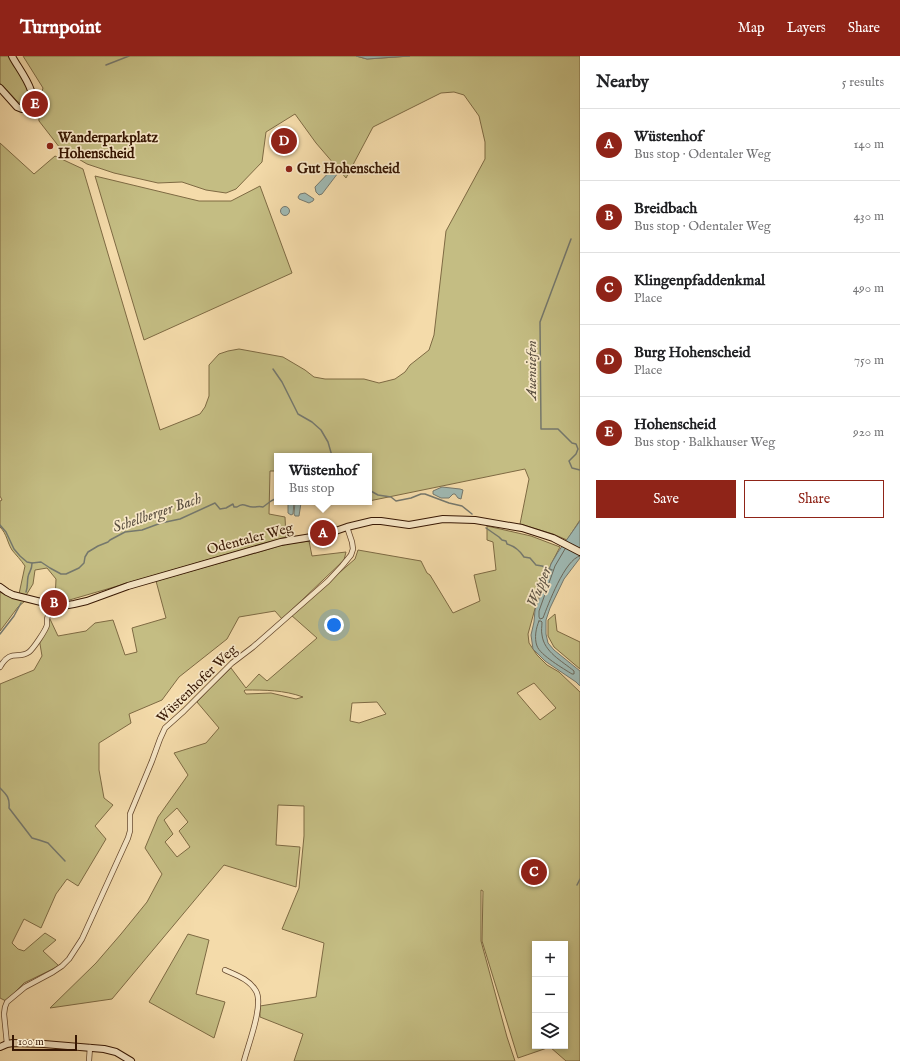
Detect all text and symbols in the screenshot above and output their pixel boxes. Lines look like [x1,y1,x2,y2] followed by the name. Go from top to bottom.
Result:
[20,16,101,40] text: Turnpoint
[738,19,765,37] text: Map
[787,19,826,37] text: Layers
[848,19,880,37] text: Share
[596,72,649,93] text: Nearby
[842,74,884,91] text: 5 results
[22,89,48,119] pin: E
[271,126,297,156] pin: D
[634,127,703,146] text: Wüstenhof
[57,129,158,163] place label: Wanderparkplatz Hohenscheid
[605,136,613,153] text: A
[854,136,884,153] text: 140 m
[45,141,55,151] marker: Wanderparkplatz Hohenscheid
[634,146,771,163] text: Bus stop · Odentaler Weg
[297,160,400,178] place label: Gut Hohenscheid
[284,164,294,174] marker: Gut Hohenscheid
[634,199,697,218] text: Breidbach
[605,208,613,225] text: B
[854,208,884,225] text: 430 m
[634,218,771,235] text: Bus stop · Odentaler Weg
[634,271,765,290] text: Klingenpfaddenkmal
[604,280,614,297] text: C
[853,280,884,297] text: 490 m
[634,290,662,307] text: Place
[522,340,541,402] water label: Auensiefen
[634,343,751,362] text: Burg Hohenscheid
[604,352,614,369] text: D
[854,352,884,369] text: 750 m
[634,362,662,379] text: Place
[634,415,716,434] text: Hohenscheid
[604,424,614,441] text: E
[853,424,884,441] text: 920 m
[634,434,775,451] text: Bus stop · Balkhauser Weg
[274,453,372,505] popup
[289,461,357,480] text: Wüstenhof
[289,480,334,497] text: Bus stop
[596,480,736,518] button: Save
[744,480,884,518] button: Share
[110,489,205,538] water label: Schellberger Bach
[310,518,336,548] pin: A
[205,519,296,559] street label: Odentaler Weg
[522,563,556,610] water label: Wupper
[41,588,67,618] pin: B
[324,615,344,635] your location
[153,641,241,727] street label: Wüstenhofer Weg
[521,857,547,887] pin: C
[532,941,568,1049] map controls
[532,941,568,977] button: +
[532,977,568,1013] button: −
[532,1013,568,1049] button: layers
[12,1033,77,1052] scale bar
[18,1035,44,1049] text: 100 m

